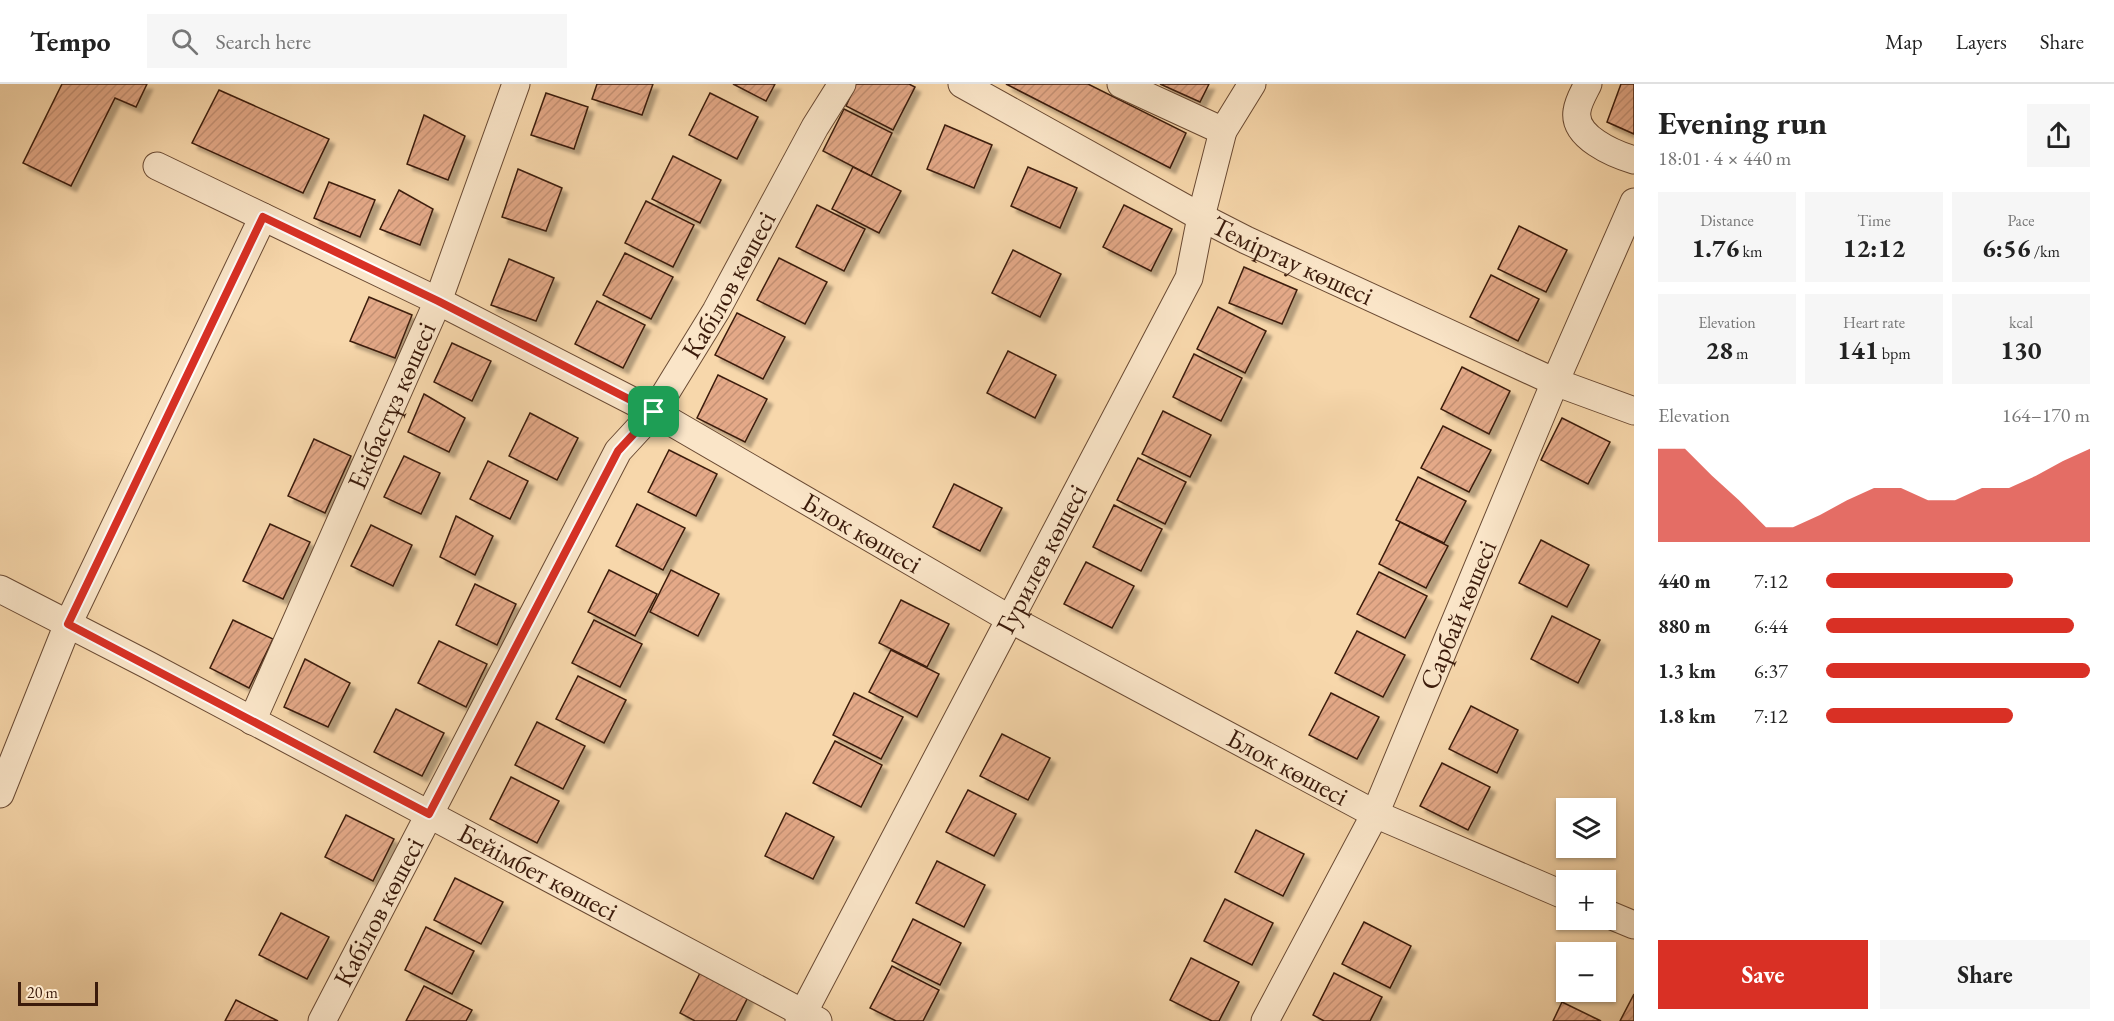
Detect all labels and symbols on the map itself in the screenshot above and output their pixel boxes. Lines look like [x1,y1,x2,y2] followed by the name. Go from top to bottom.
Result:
[673,205,784,365] street label: Кабілов көшесі
[1206,207,1379,313] street label: Теміртау көшесі
[339,316,444,494] street label: Екібастұз көшесі
[628,386,679,437] pin
[988,478,1095,639] street label: Гурилев көшесі
[796,484,929,581] street label: Блок көшесі
[1411,534,1504,695] street label: Сарбай көшесі
[1221,720,1355,814] street label: Блок көшесі
[452,815,625,929] street label: Бейімбет көшесі
[325,831,432,992] street label: Кабілов көшесі
[18,979,98,1006] scale bar

